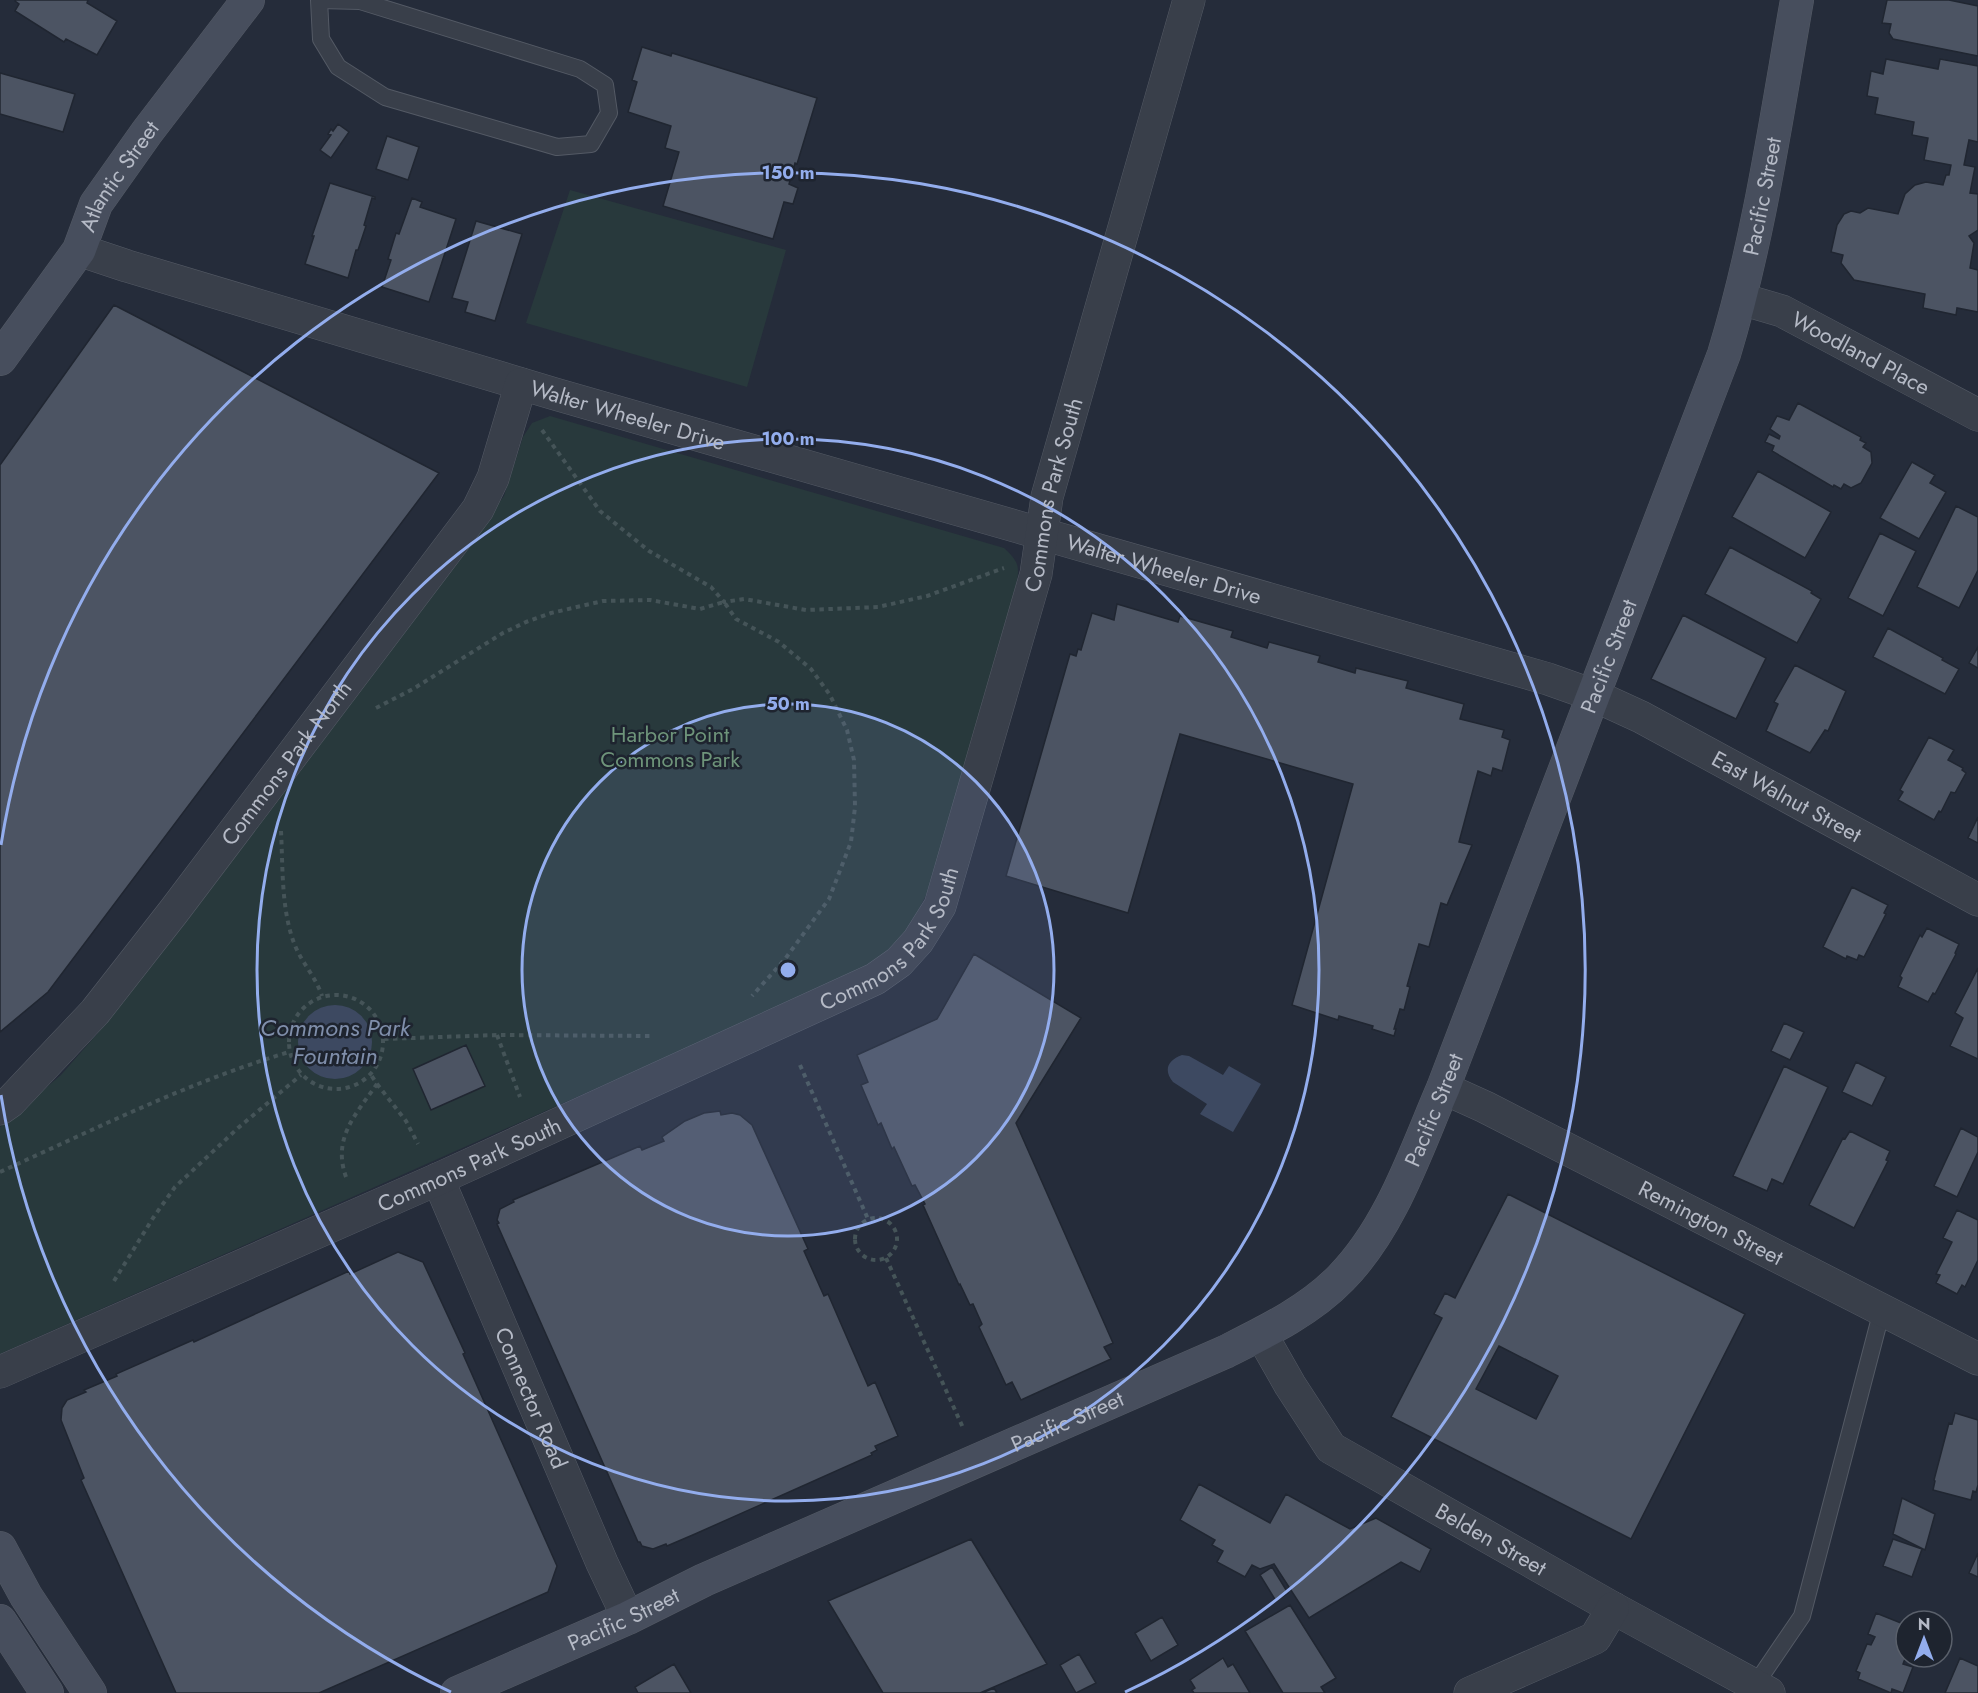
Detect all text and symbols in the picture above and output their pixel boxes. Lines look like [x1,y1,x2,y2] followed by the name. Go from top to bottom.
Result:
[71,113,167,236] street label: Atlantic Street
[1734,134,1789,258] street label: Pacific Street
[762,160,814,186] text: 150 m
[1786,303,1936,403] street label: Woodland Place
[526,371,729,458] street label: Walter Wheeler Drive
[1016,394,1091,596] street label: Commons Park South
[761,426,815,452] text: 100 m
[1063,526,1265,612] street label: Walter Wheeler Drive
[1572,594,1645,718] street label: Pacific Street
[213,673,359,852] street label: Commons Park North
[766,691,810,717] text: 50 m
[600,718,740,775] park label: Harbor Point Commons Park
[1706,742,1868,850] street label: East Walnut Street
[814,863,967,1018] street label: Commons Park South
[778,960,798,980] centre of rings
[260,1010,412,1073] water label: Commons Park Fountain
[1396,1048,1471,1172] street label: Pacific Street
[372,1109,566,1220] street label: Commons Park South
[1633,1172,1790,1273] street label: Remington Street
[487,1322,576,1474] street label: Connector Road
[1006,1382,1129,1460] street label: Pacific Street
[1430,1495,1553,1584] street label: Belden Street
[562,1579,685,1659] street label: Pacific Street
[1894,1609,1954,1669] north arrow
[1918,1613,1930,1636] text: N

